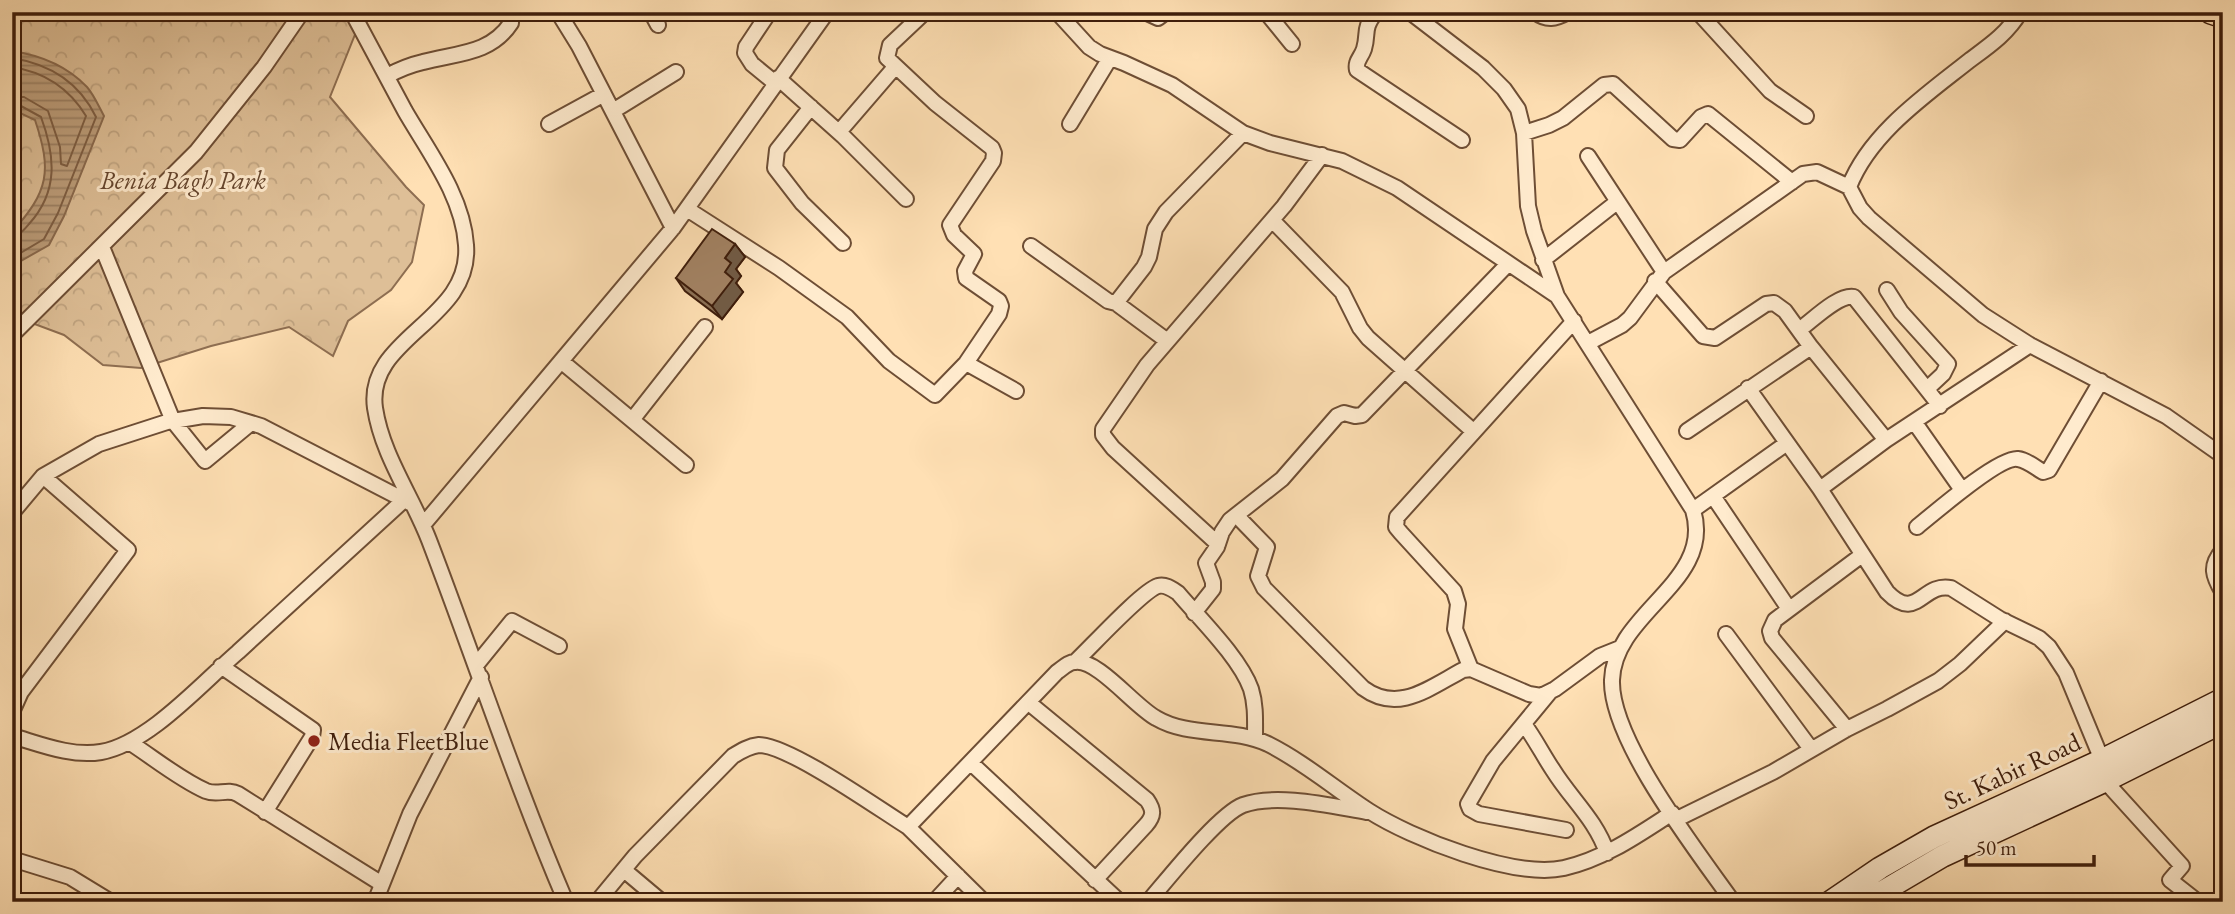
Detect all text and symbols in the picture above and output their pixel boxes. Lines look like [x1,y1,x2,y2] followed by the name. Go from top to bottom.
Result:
[99,163,266,197] park label: Benia Bagh Park
[328,724,489,758] place label: Media FleetBlue
[1938,724,2087,818] street label: St. Kabir Road
[306,733,322,749] marker: Media FleetBlue
[1966,823,2093,867] scale bar
[1976,834,2017,861] text: 50 m

